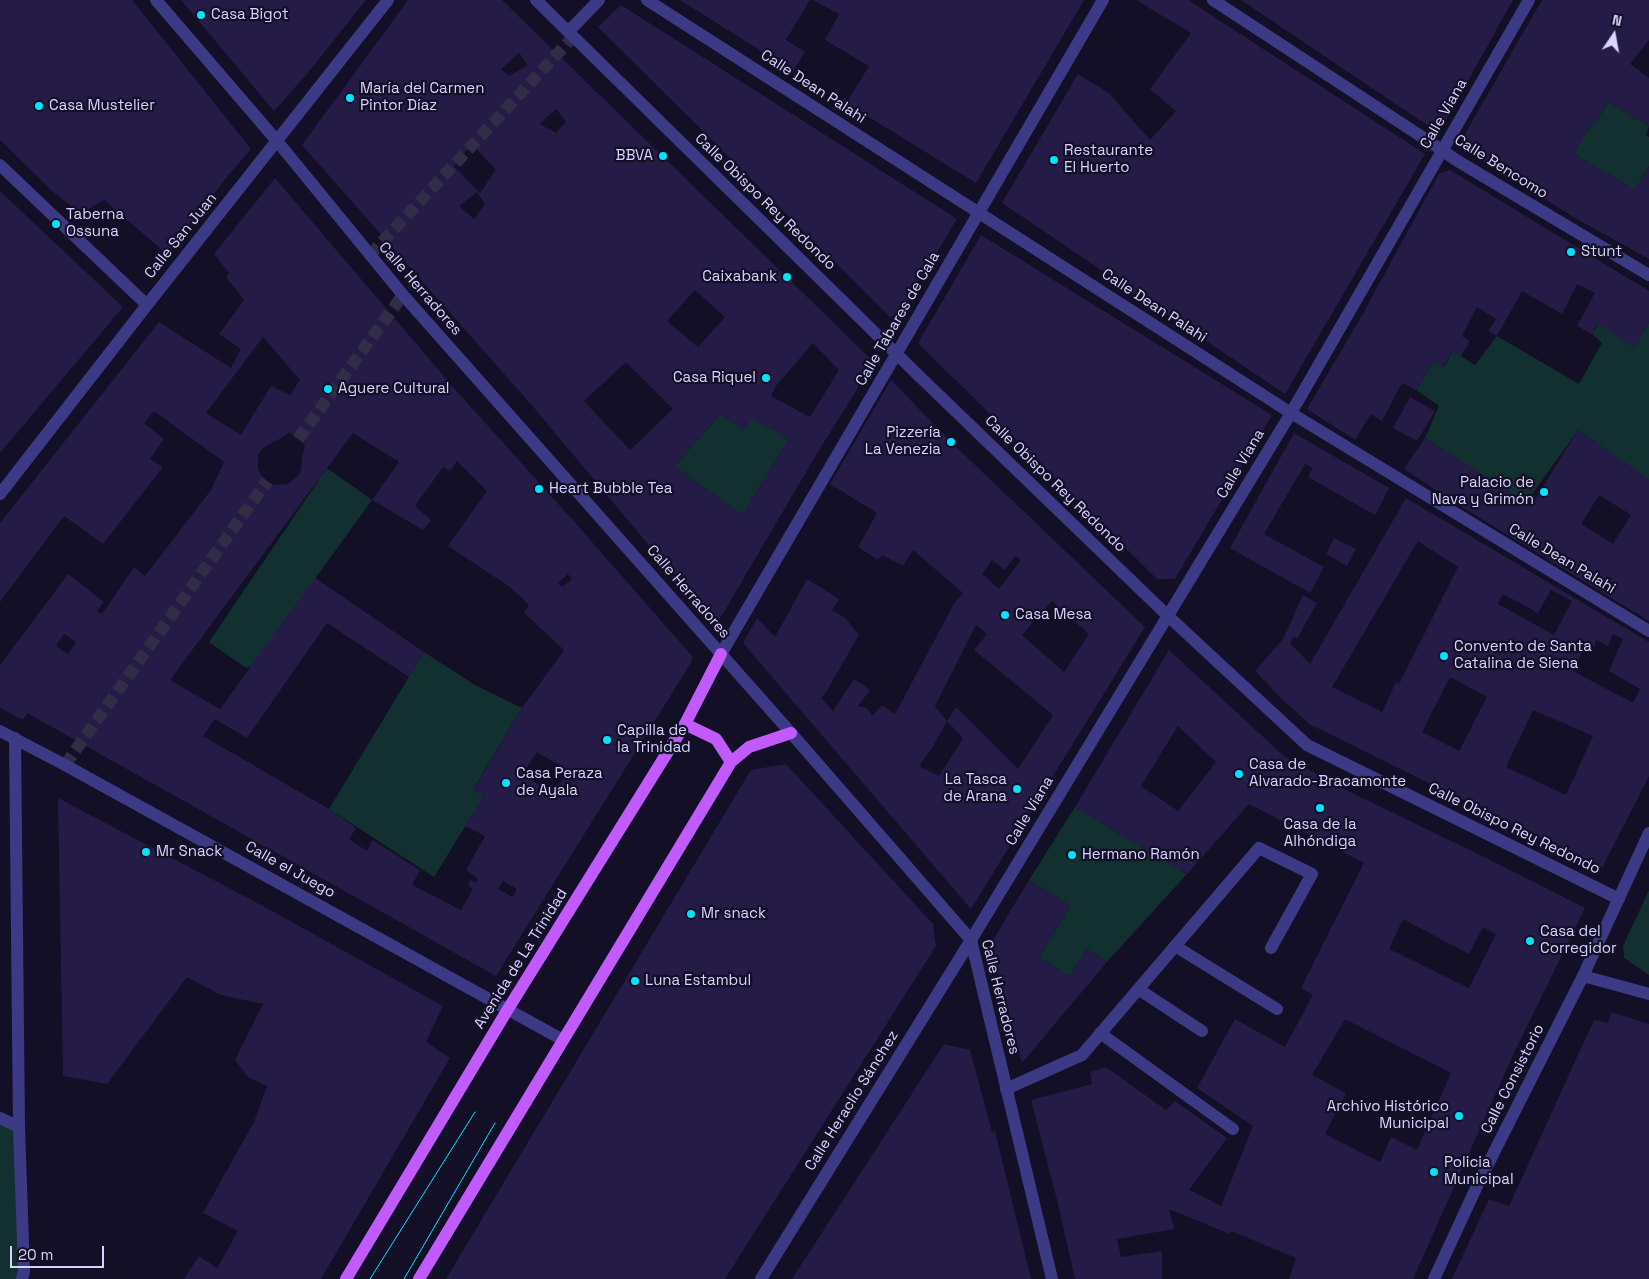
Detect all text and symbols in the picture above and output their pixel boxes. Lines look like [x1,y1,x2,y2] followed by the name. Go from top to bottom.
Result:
[211,6,289,24] place label: Casa Bigot
[195,9,207,21] marker: Casa Bigot
[1589,10,1639,60] north arrow
[1611,11,1624,30] text: N
[757,46,869,128] street label: Calle Dean Palahi
[1417,76,1471,152] street label: Calle Viana
[360,80,484,115] place label: María del Carmen Pintor Díaz
[344,92,356,104] marker: María del Carmen Pintor Díaz
[49,97,155,115] place label: Casa Mustelier
[33,100,45,112] marker: Casa Mustelier
[691,130,839,274] street label: Calle Obispo Rey Redondo
[1451,131,1551,203] street label: Calle Bencomo
[1064,142,1153,177] place label: Restaurante El Huerto
[615,147,653,165] place label: BBVA
[657,150,669,162] marker: BBVA
[1048,154,1060,166] marker: Restaurante El Huerto
[141,190,221,282] street label: Calle San Juan
[66,206,124,241] place label: Taberna Ossuna
[50,218,62,230] marker: Taberna Ossuna
[375,239,465,339] street label: Calle Herradores
[1581,243,1622,261] place label: Stunt
[1565,246,1577,258] marker: Stunt
[852,249,944,389] street label: Calle Tabares de Cala
[1098,265,1210,347] street label: Calle Dean Palahi
[702,268,777,286] place label: Caixabank
[781,271,793,283] marker: Caixabank
[673,369,756,387] place label: Casa Riquel
[760,372,772,384] marker: Casa Riquel
[338,380,450,398] place label: Aguere Cultural
[322,383,334,395] marker: Aguere Cultural
[981,412,1129,556] street label: Calle Obispo Rey Redondo
[865,424,941,459] place label: Pizzería La Venezia
[1213,426,1269,502] street label: Calle Viana
[945,436,957,448] marker: Pizzería La Venezia
[1432,474,1534,509] place label: Palacio de Nava y Grimón
[549,480,672,498] place label: Heart Bubble Tea
[533,483,545,495] marker: Heart Bubble Tea
[1538,486,1550,498] marker: Palacio de Nava y Grimón
[1505,520,1619,598] street label: Calle Dean Palahi
[643,542,733,642] street label: Calle Herradores
[1015,606,1092,624] place label: Casa Mesa
[999,609,1011,621] marker: Casa Mesa
[1454,638,1592,673] place label: Convento de Santa Catalina de Siena
[1438,650,1450,662] marker: Convento de Santa Catalina de Siena
[617,722,691,757] place label: Capilla de la Trinidad
[601,734,613,746] marker: Capilla de la Trinidad
[1249,756,1406,791] place label: Casa de Alvarado-Bracamonte
[516,765,603,800] place label: Casa Peraza de Ayala
[1233,768,1245,780] marker: Casa de Alvarado-Bracamonte
[943,771,1007,806] place label: La Tasca de Arana
[1002,773,1058,849] street label: Calle Viana
[500,777,512,789] marker: Casa Peraza de Ayala
[1425,779,1603,879] street label: Calle Obispo Rey Redondo
[1011,783,1023,795] marker: La Tasca de Arana
[1314,802,1326,814] marker: Casa de la Alhóndiga
[1283,816,1357,851] place label: Casa de la Alhóndiga
[242,838,338,902] street label: Calle el Juego
[156,843,222,861] place label: Mr Snack
[140,846,152,858] marker: Mr Snack
[1082,846,1200,864] place label: Hermano Ramón
[1066,849,1078,861] marker: Hermano Ramón
[471,886,571,1032] street label: Avenida de La Trinidad
[701,905,766,923] place label: Mr snack
[685,908,697,920] marker: Mr snack
[1540,923,1617,958] place label: Casa del Corregidor
[1524,935,1536,947] marker: Casa del Corregidor
[977,938,1023,1056] street label: Calle Herradores
[645,972,751,990] place label: Luna Estambul
[629,975,641,987] marker: Luna Estambul
[1478,1021,1548,1137] street label: Calle Consistorio
[801,1028,903,1174] street label: Calle Heraclio Sánchez
[1327,1098,1449,1133] place label: Archivo Histórico Municipal
[1453,1110,1465,1122] marker: Archivo Histórico Municipal
[1444,1154,1514,1189] place label: Policia Municipal
[1428,1166,1440,1178] marker: Policia Municipal
[12,1236,106,1268] scale bar
[18,1245,53,1264] text: 20 m

